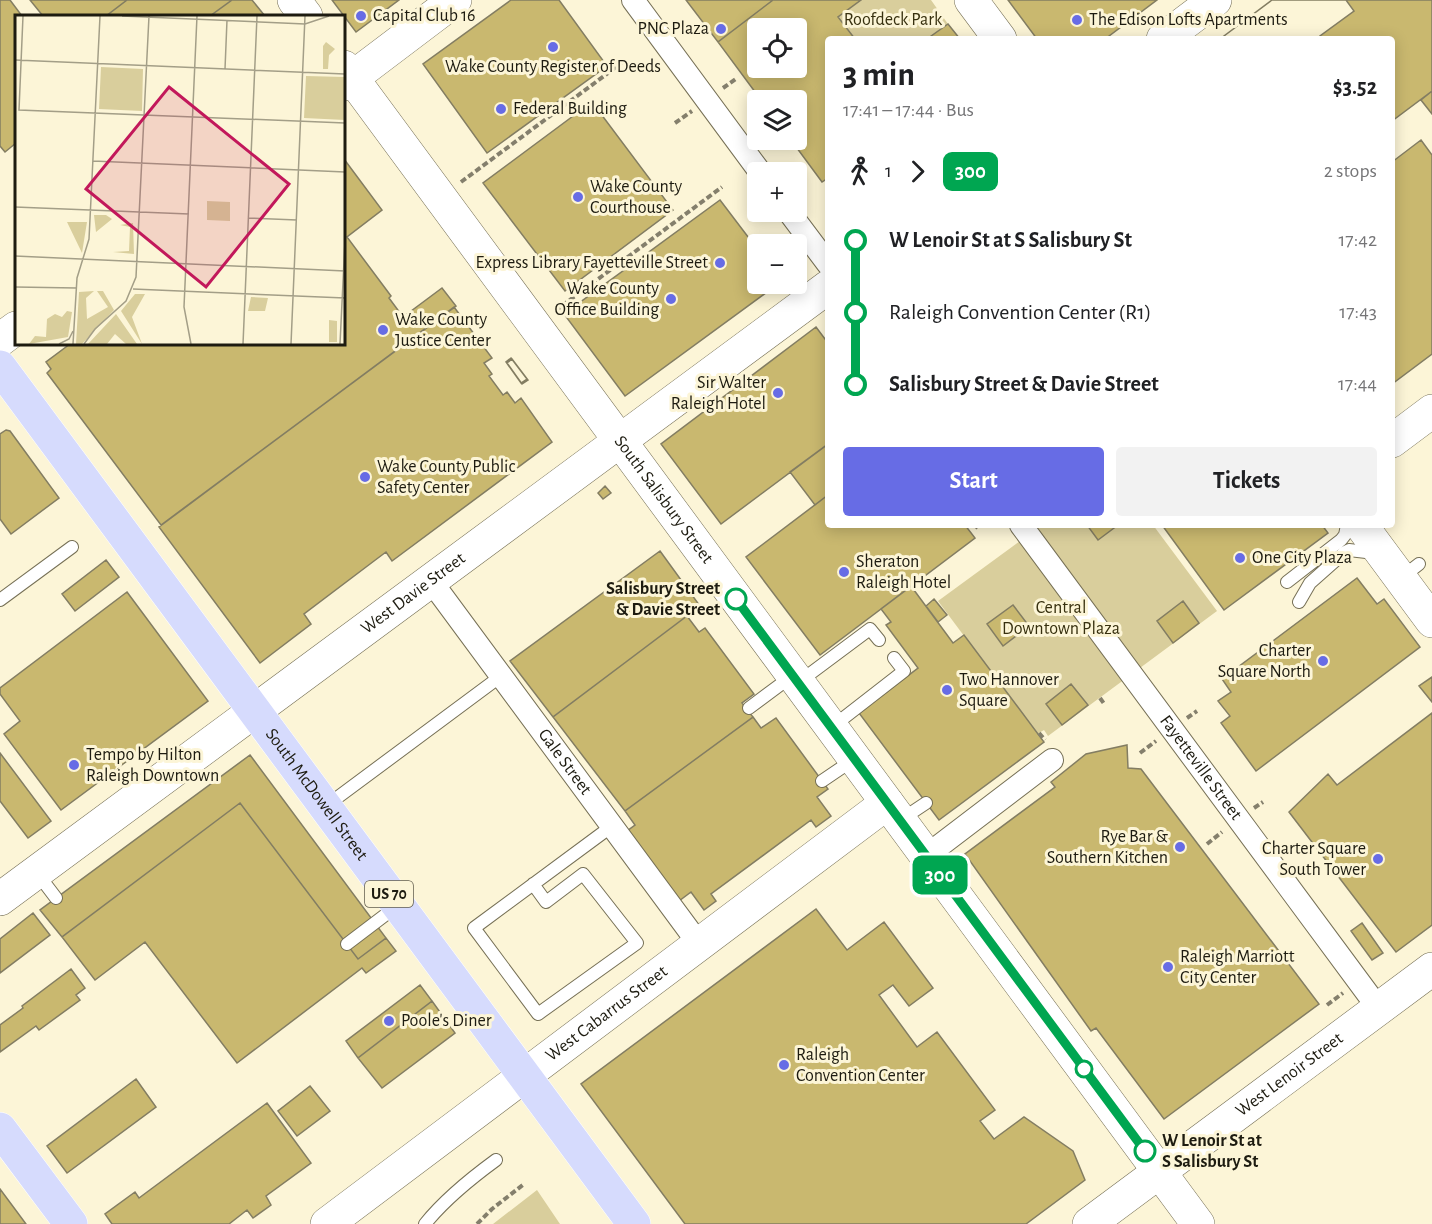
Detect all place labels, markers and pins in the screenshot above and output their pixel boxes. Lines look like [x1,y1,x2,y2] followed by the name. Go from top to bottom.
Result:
[373,7,476,25] place label: Capital Club 16
[354,9,368,23] marker: Capital Club 16
[1089,11,1288,29] place label: The Edison Lofts Apartments
[1070,13,1084,27] marker: The Edison Lofts Apartments
[637,20,709,38] place label: PNC Plaza
[714,22,728,36] marker: PNC Plaza
[546,40,560,54] marker: Wake County Register of Deeds
[445,58,661,76] place label: Wake County Register of Deeds
[513,100,627,118] place label: Federal Building
[494,102,508,116] marker: Federal Building
[590,178,682,217] place label: Wake County Courthouse
[571,190,585,204] marker: Wake County Courthouse
[476,254,708,272] place label: Express Library Fayetteville Street
[713,256,727,270] marker: Express Library Fayetteville Street
[555,280,659,319] place label: Wake County Office Building
[664,292,678,306] marker: Wake County Office Building
[395,311,491,350] place label: Wake County Justice Center
[376,323,390,337] marker: Wake County Justice Center
[671,374,766,413] place label: Sir Walter Raleigh Hotel
[771,386,785,400] marker: Sir Walter Raleigh Hotel
[377,458,515,497] place label: Wake County Public Safety Center
[358,470,372,484] marker: Wake County Public Safety Center
[1252,549,1352,567] place label: One City Plaza
[1233,551,1247,565] marker: One City Plaza
[856,553,951,592] place label: Sheraton Raleigh Hotel
[837,565,851,579] marker: Sheraton Raleigh Hotel
[606,580,720,619] place label: Salisbury Street & Davie Street
[725,588,747,610] marker: Salisbury Street & Davie Street
[1218,642,1311,681] place label: Charter Square North
[1316,654,1330,668] marker: Charter Square North
[959,671,1059,710] place label: Two Hannover Square
[940,683,954,697] marker: Two Hannover Square
[86,746,219,785] place label: Tempo by Hilton Raleigh Downtown
[67,758,81,772] marker: Tempo by Hilton Raleigh Downtown
[1047,828,1168,867] place label: Rye Bar & Southern Kitchen
[1173,840,1187,854] marker: Rye Bar & Southern Kitchen
[1262,840,1366,879] place label: Charter Square South Tower
[1371,852,1385,866] marker: Charter Square South Tower
[1180,948,1295,987] place label: Raleigh Marriott City Center
[1161,960,1175,974] marker: Raleigh Marriott City Center
[401,1012,492,1030] place label: Poole's Diner
[382,1014,396,1028] marker: Poole's Diner
[796,1046,925,1085] place label: Raleigh Convention Center
[777,1058,791,1072] marker: Raleigh Convention Center
[1075,1060,1093,1078] unlabelled marker
[1162,1132,1262,1171] place label: W Lenoir St at S Salisbury St
[1134,1140,1156,1162] marker: W Lenoir St at S Salisbury St

